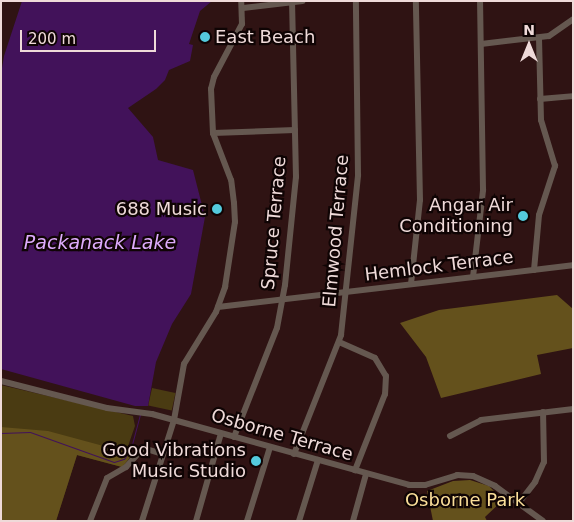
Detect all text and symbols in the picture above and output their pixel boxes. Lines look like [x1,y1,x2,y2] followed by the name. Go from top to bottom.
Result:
[22,20,159,52] scale bar
[504,20,554,70] north arrow
[523,22,535,38] text: N
[215,26,315,48] place label: East Beach
[28,30,76,48] text: 200 m
[199,31,211,43] marker: East Beach
[319,154,353,308] street label: Elmwood Terrace
[257,155,291,291] street label: Spruce Terrace
[399,195,513,238] place label: Angar Air Conditioning
[116,198,207,220] place label: 688 Music
[211,203,223,215] marker: 688 Music
[517,210,529,222] marker: Angar Air Conditioning
[24,232,176,254] water label: Packanack Lake
[363,246,515,286] street label: Hemlock Terrace
[208,404,356,466] street label: Osborne Terrace
[102,440,246,482] place label: Good Vibrations Music Studio
[250,455,262,467] marker: Good Vibrations Music Studio
[405,489,525,511] park label: Osborne Park

